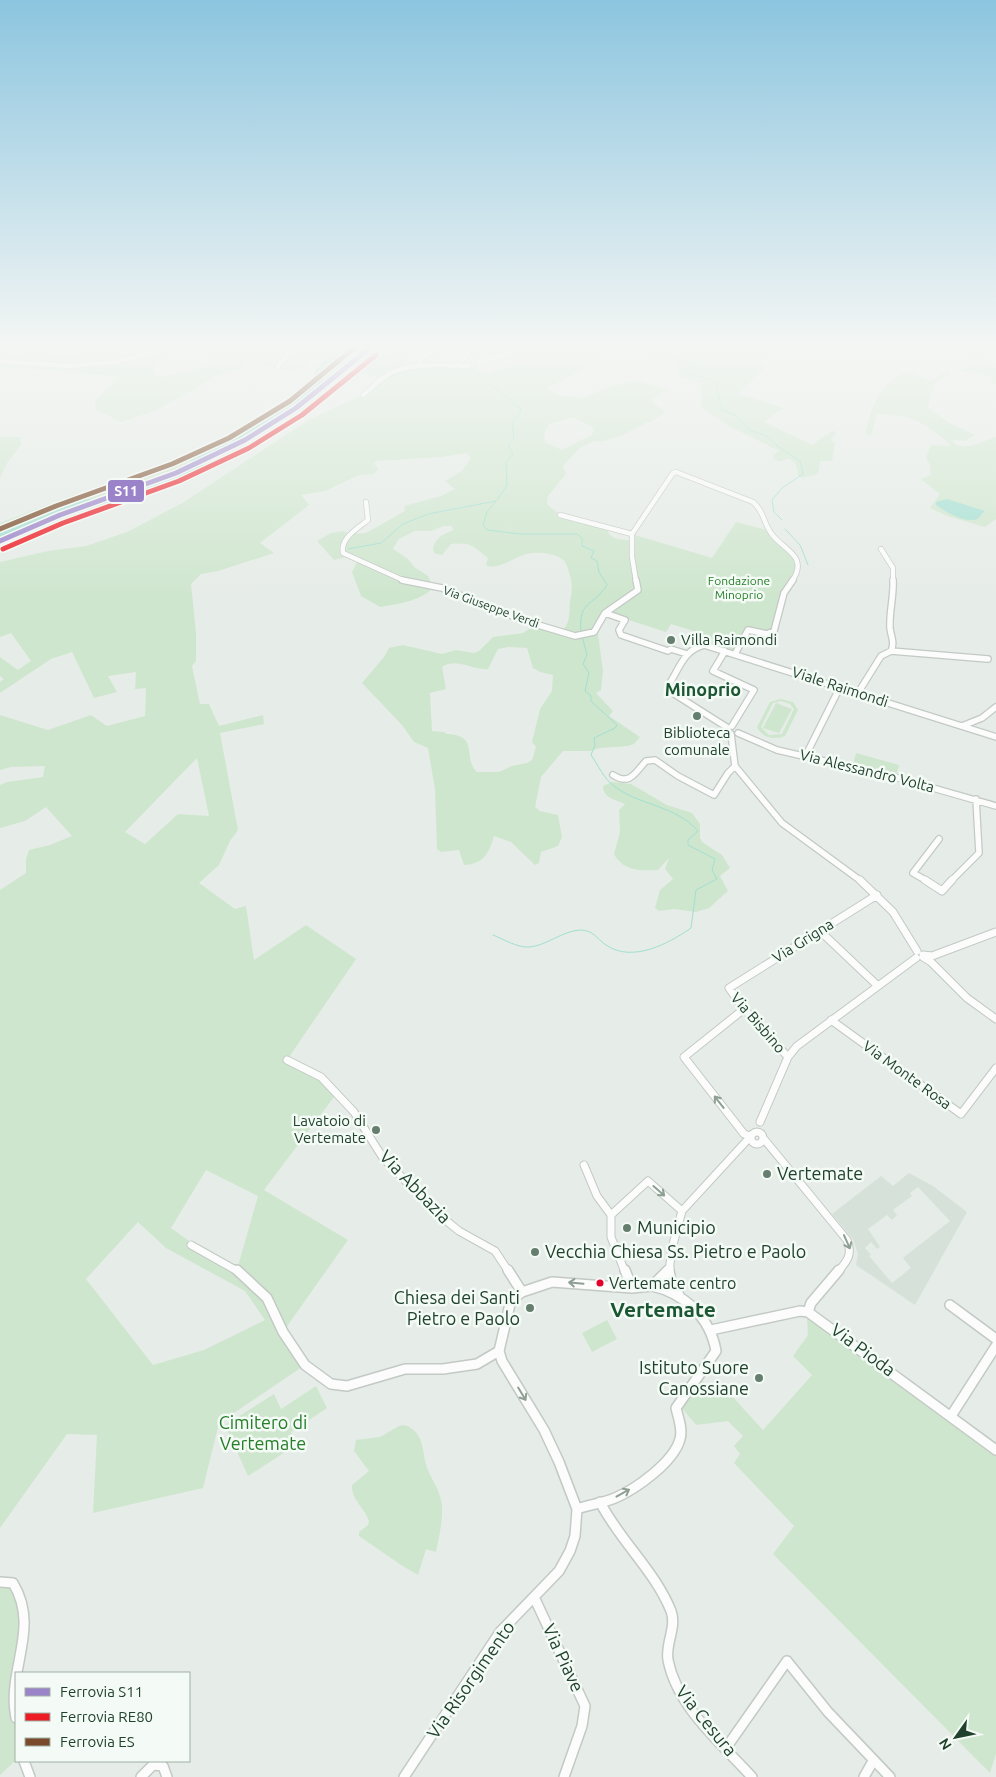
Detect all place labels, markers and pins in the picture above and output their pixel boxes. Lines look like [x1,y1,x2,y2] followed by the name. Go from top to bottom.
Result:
[681,631,777,648] place label: Villa Raimondi
[665,634,677,646] marker: Villa Raimondi
[691,710,703,722] marker: Biblioteca comunale
[663,724,731,758] place label: Biblioteca comunale
[293,1112,366,1146] place label: Lavatoio di Vertemate
[370,1124,382,1136] marker: Lavatoio di Vertemate
[777,1163,863,1183] place label: Vertemate
[761,1168,773,1180] marker: Vertemate
[637,1217,716,1237] place label: Municipio
[621,1222,633,1234] marker: Municipio
[545,1241,806,1261] place label: Vecchia Chiesa Ss. Pietro e Paolo
[529,1246,541,1258] marker: Vecchia Chiesa Ss. Pietro e Paolo
[609,1274,736,1292] place label: Vertemate centro
[595,1278,605,1288] marker: Vertemate centro
[394,1287,520,1328] place label: Chiesa dei Santi Pietro e Paolo
[524,1302,536,1314] marker: Chiesa dei Santi Pietro e Paolo
[639,1357,749,1398] place label: Istituto Suore Canossiane
[753,1372,765,1384] marker: Istituto Suore Canossiane

